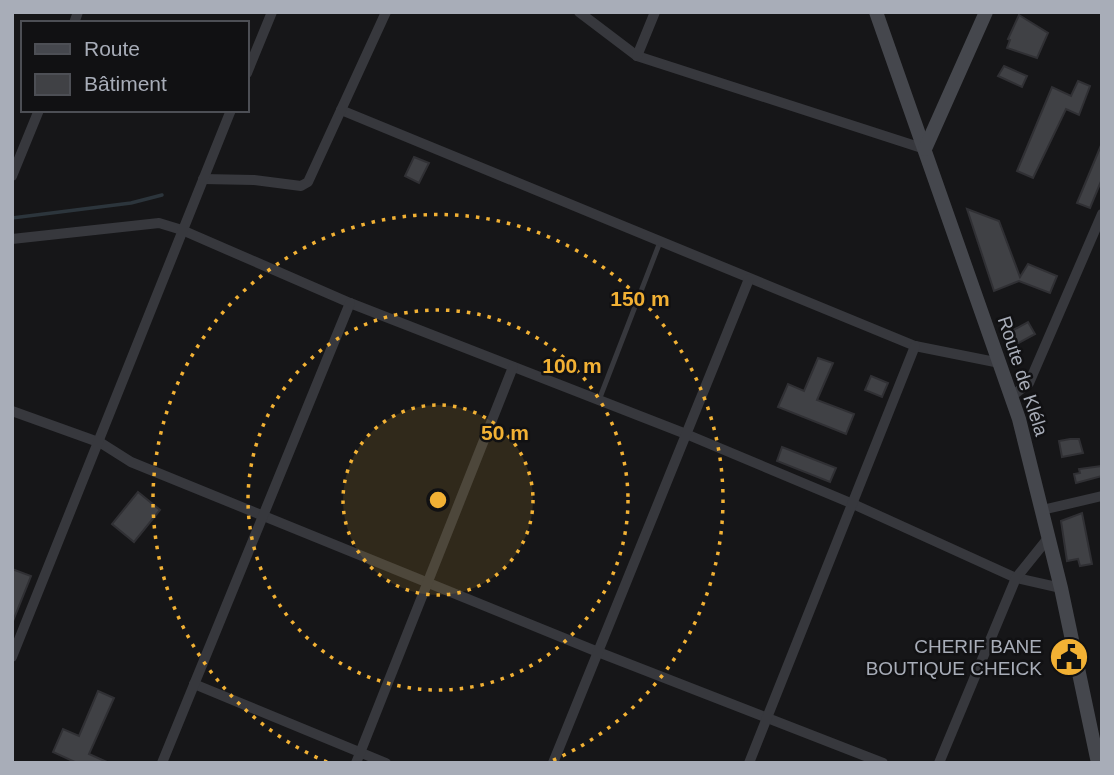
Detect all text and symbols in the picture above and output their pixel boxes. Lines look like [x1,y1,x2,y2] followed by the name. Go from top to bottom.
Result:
[21,21,248,112] legend
[84,37,140,60] text: Route
[84,72,167,95] text: Bâtiment
[610,287,670,310] text: 150 m
[994,313,1052,439] street label: Route de Kléla
[542,354,602,377] text: 100 m
[481,421,529,444] text: 50 m
[426,488,450,512] centre of rings
[866,636,1042,679] place label: CHERIF BANE BOUTIQUE CHEICK
[1048,636,1090,678] public building icon: CHERIF BANE BOUTIQUE CHEICK

